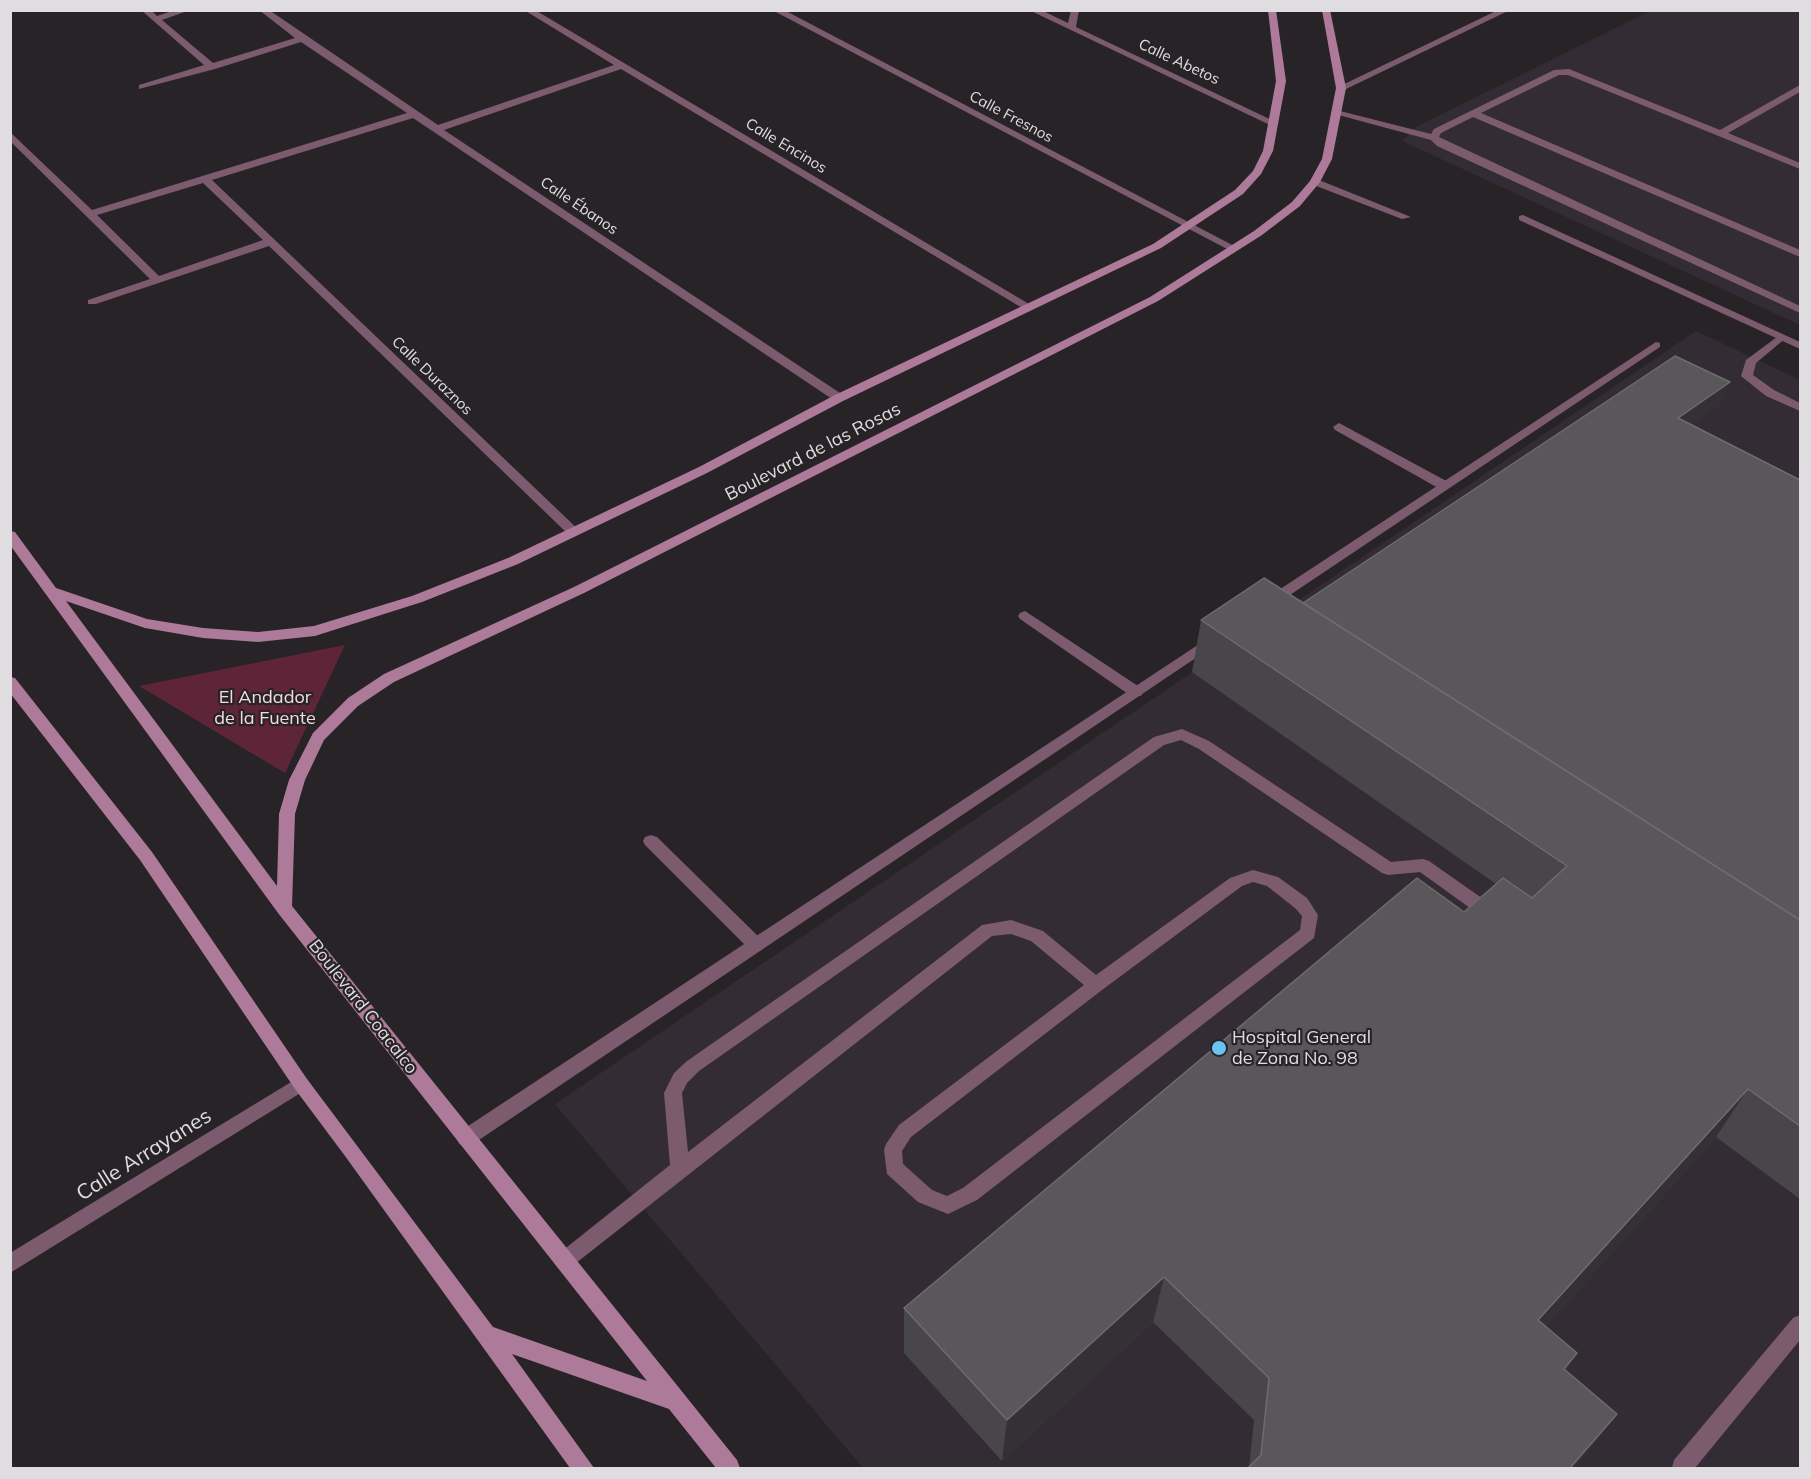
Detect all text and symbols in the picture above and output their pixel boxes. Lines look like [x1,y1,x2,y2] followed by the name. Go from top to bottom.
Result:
[1136,35,1222,89] street label: Calle Abetos
[966,87,1056,147] street label: Calle Fresnos
[742,115,830,177] street label: Calle Encinos
[537,173,621,239] street label: Calle Ébanos
[388,333,476,419] street label: Calle Duraznos
[722,398,904,506] street label: Boulevard de las Rosas
[214,687,316,730] park label: El Andador de la Fuente
[304,935,422,1079] street label: Boulevard Coacalco
[1232,1027,1371,1070] place label: Hospital General de Zona No. 98
[1210,1039,1228,1057] marker: Hospital General de Zona No. 98
[72,1103,216,1207] street label: Calle Arrayanes

